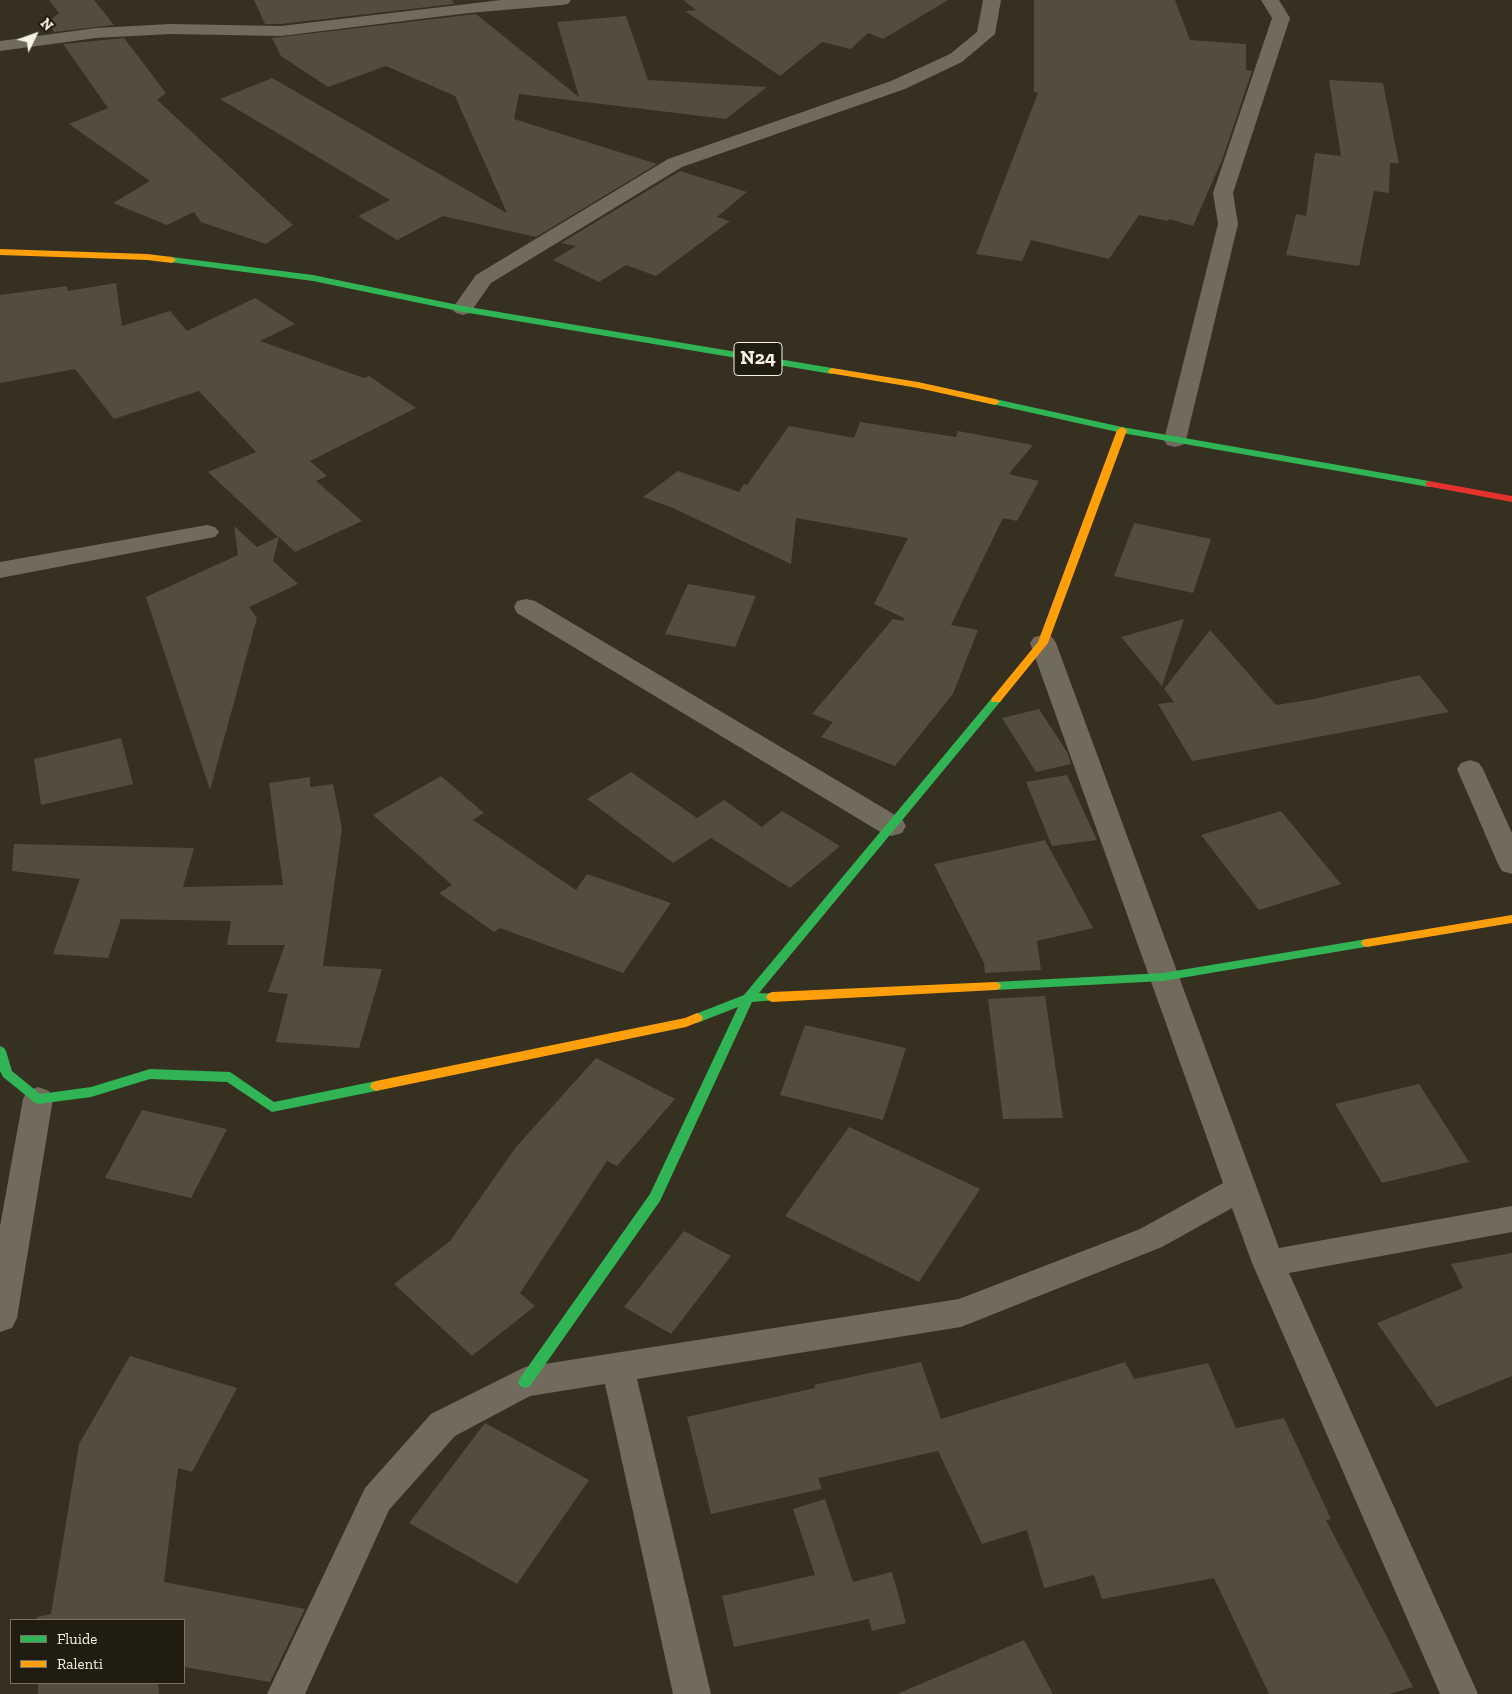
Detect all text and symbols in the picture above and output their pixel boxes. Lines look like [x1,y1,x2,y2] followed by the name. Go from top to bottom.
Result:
[10,10,60,60] north arrow
[37,15,56,34] text: N
[734,342,782,376] road number: N24
[10,1619,185,1684] legend
[57,1630,97,1648] text: Fluide
[57,1655,103,1673] text: Ralenti

